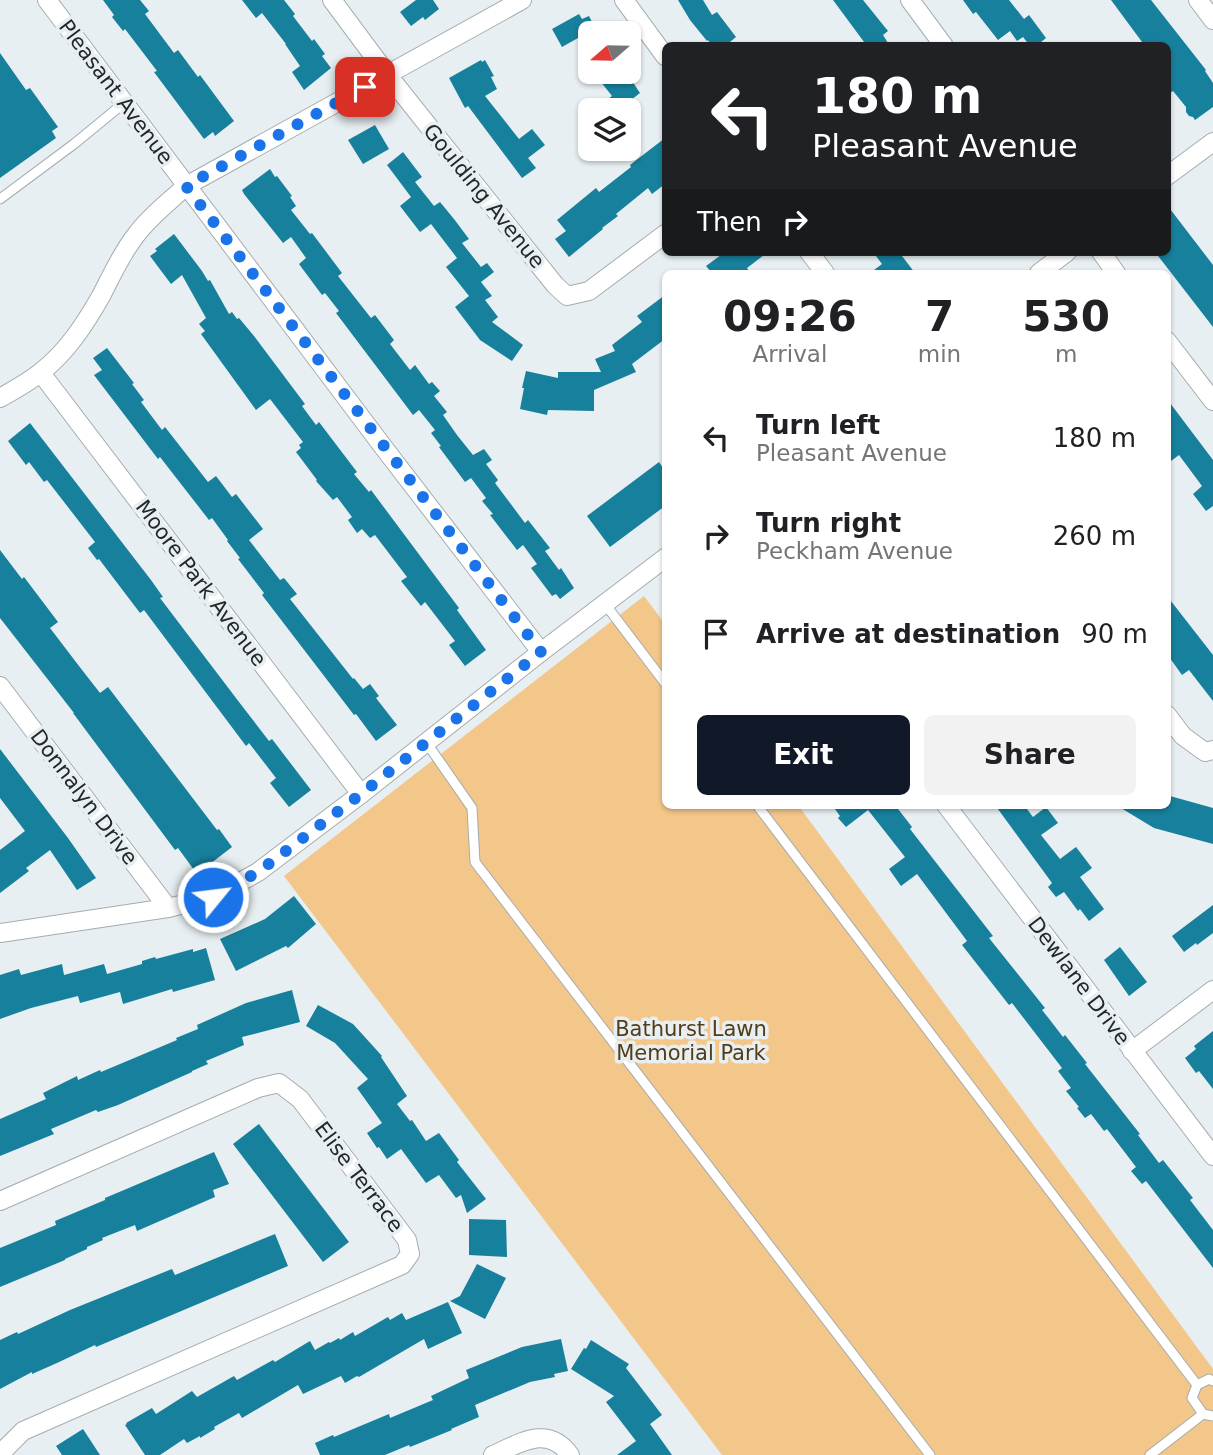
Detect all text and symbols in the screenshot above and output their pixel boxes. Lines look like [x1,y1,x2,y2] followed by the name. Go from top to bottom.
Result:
[54,15,178,169] street label: Pleasant Avenue
[578,21,640,84] north arrow
[578,21,641,161] map controls
[335,57,395,117] pin
[346,68,384,106] icon: arrive
[812,68,982,125] text: 180 m
[697,70,788,161] icon: left
[578,98,641,161] button: layers
[418,119,550,273] street label: Goulding Avenue
[812,127,1078,165] text: Pleasant Avenue
[776,203,814,241] icon: right
[697,207,762,237] text: Then
[723,292,857,341] text: 09:26
[925,292,954,341] text: 7
[1022,292,1110,341] text: 530
[753,341,827,367] text: Arrival
[918,341,961,367] text: min
[1055,341,1077,367] text: m
[756,410,880,440] text: Turn left
[697,419,735,457] icon: left
[1053,423,1136,453] text: 180 m
[756,440,947,466] text: Pleasant Avenue
[131,495,271,671] street label: Moore Park Avenue
[756,508,901,538] text: Turn right
[697,517,735,555] icon: right
[1053,521,1136,551] text: 260 m
[756,538,953,564] text: Peckham Avenue
[697,615,735,653] icon: arrive
[756,619,1060,649] text: Arrive at destination
[1081,619,1148,649] text: 90 m
[697,715,910,795] button: Exit
[924,715,1136,795] button: Share
[25,725,143,869] street label: Donnalyn Drive
[176,860,250,934] position arrow
[1023,912,1135,1050] street label: Dewlane Drive
[615,1017,767,1065] park label: Bathurst Lawn Memorial Park
[310,1117,408,1237] street label: Elise Terrace

